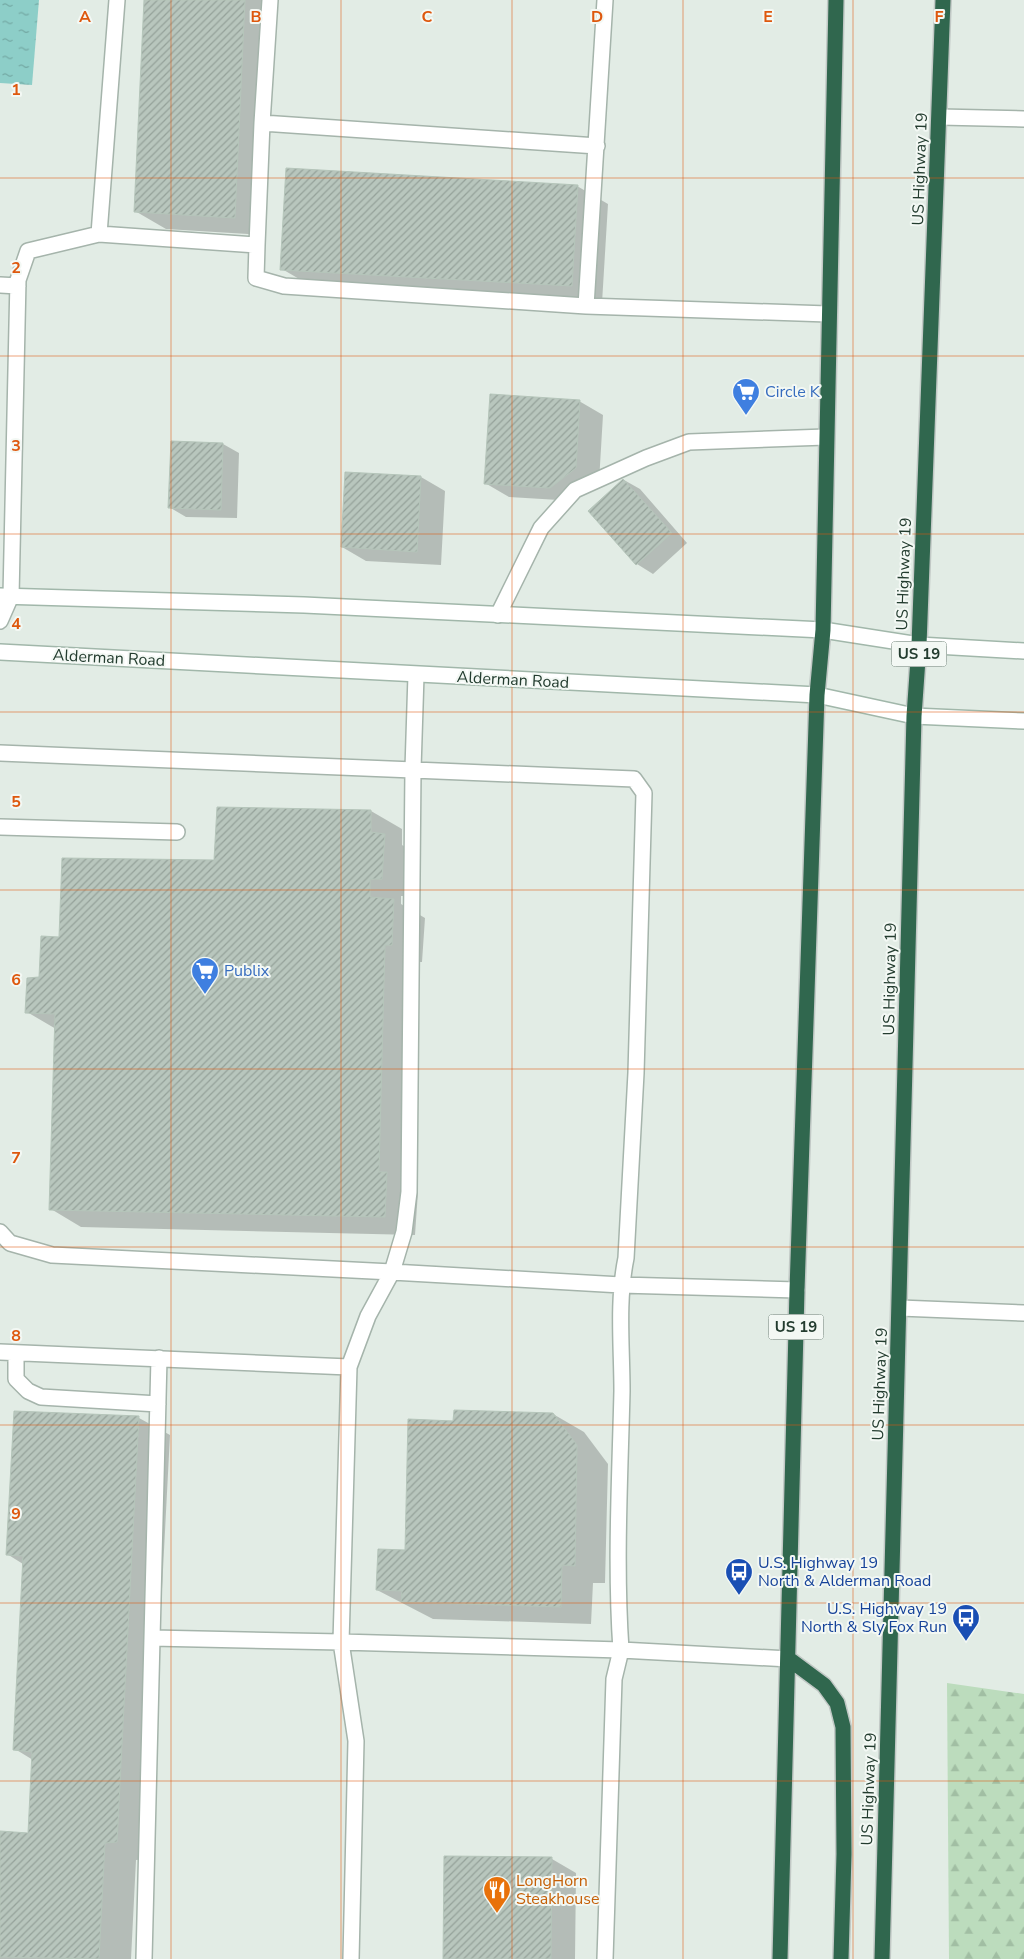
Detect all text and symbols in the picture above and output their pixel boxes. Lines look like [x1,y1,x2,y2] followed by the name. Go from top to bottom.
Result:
[79,6,91,28] text: A
[250,6,262,28] text: B
[422,6,433,28] text: C
[591,6,603,28] text: D
[763,6,773,28] text: E
[935,6,944,28] text: F
[11,79,21,101] text: 1
[907,112,933,226] street label: US Highway 19
[11,257,21,279] text: 2
[731,377,761,416] supermarket icon: Circle K
[765,381,821,403] place label: Circle K
[11,435,21,457] text: 3
[891,517,917,631] street label: US Highway 19
[11,613,21,635] text: 4
[892,642,946,666] road number: US 19
[52,644,166,672] street label: Alderman Road
[456,666,570,694] street label: Alderman Road
[11,791,21,813] text: 5
[878,922,902,1036] street label: US Highway 19
[190,956,220,995] supermarket icon: Publix
[224,960,270,982] place label: Publix
[11,969,21,991] text: 6
[11,1147,21,1169] text: 7
[768,1314,824,1340] road number: US 19
[11,1325,21,1347] text: 8
[867,1327,893,1441] street label: US Highway 19
[11,1503,21,1525] text: 9
[758,1552,931,1592] place label: U.S. Highway 19 North & Alderman Road
[724,1557,754,1596] bus stop icon: U.S. Highway 19 North & Alderman Road
[801,1598,947,1638] place label: U.S. Highway 19 North & Sly Fox Run
[951,1603,981,1642] bus stop icon: U.S. Highway 19 North & Sly Fox Run
[856,1732,882,1846] street label: US Highway 19
[516,1870,600,1910] place label: LongHorn Steakhouse
[482,1875,512,1914] restaurant icon: LongHorn Steakhouse

